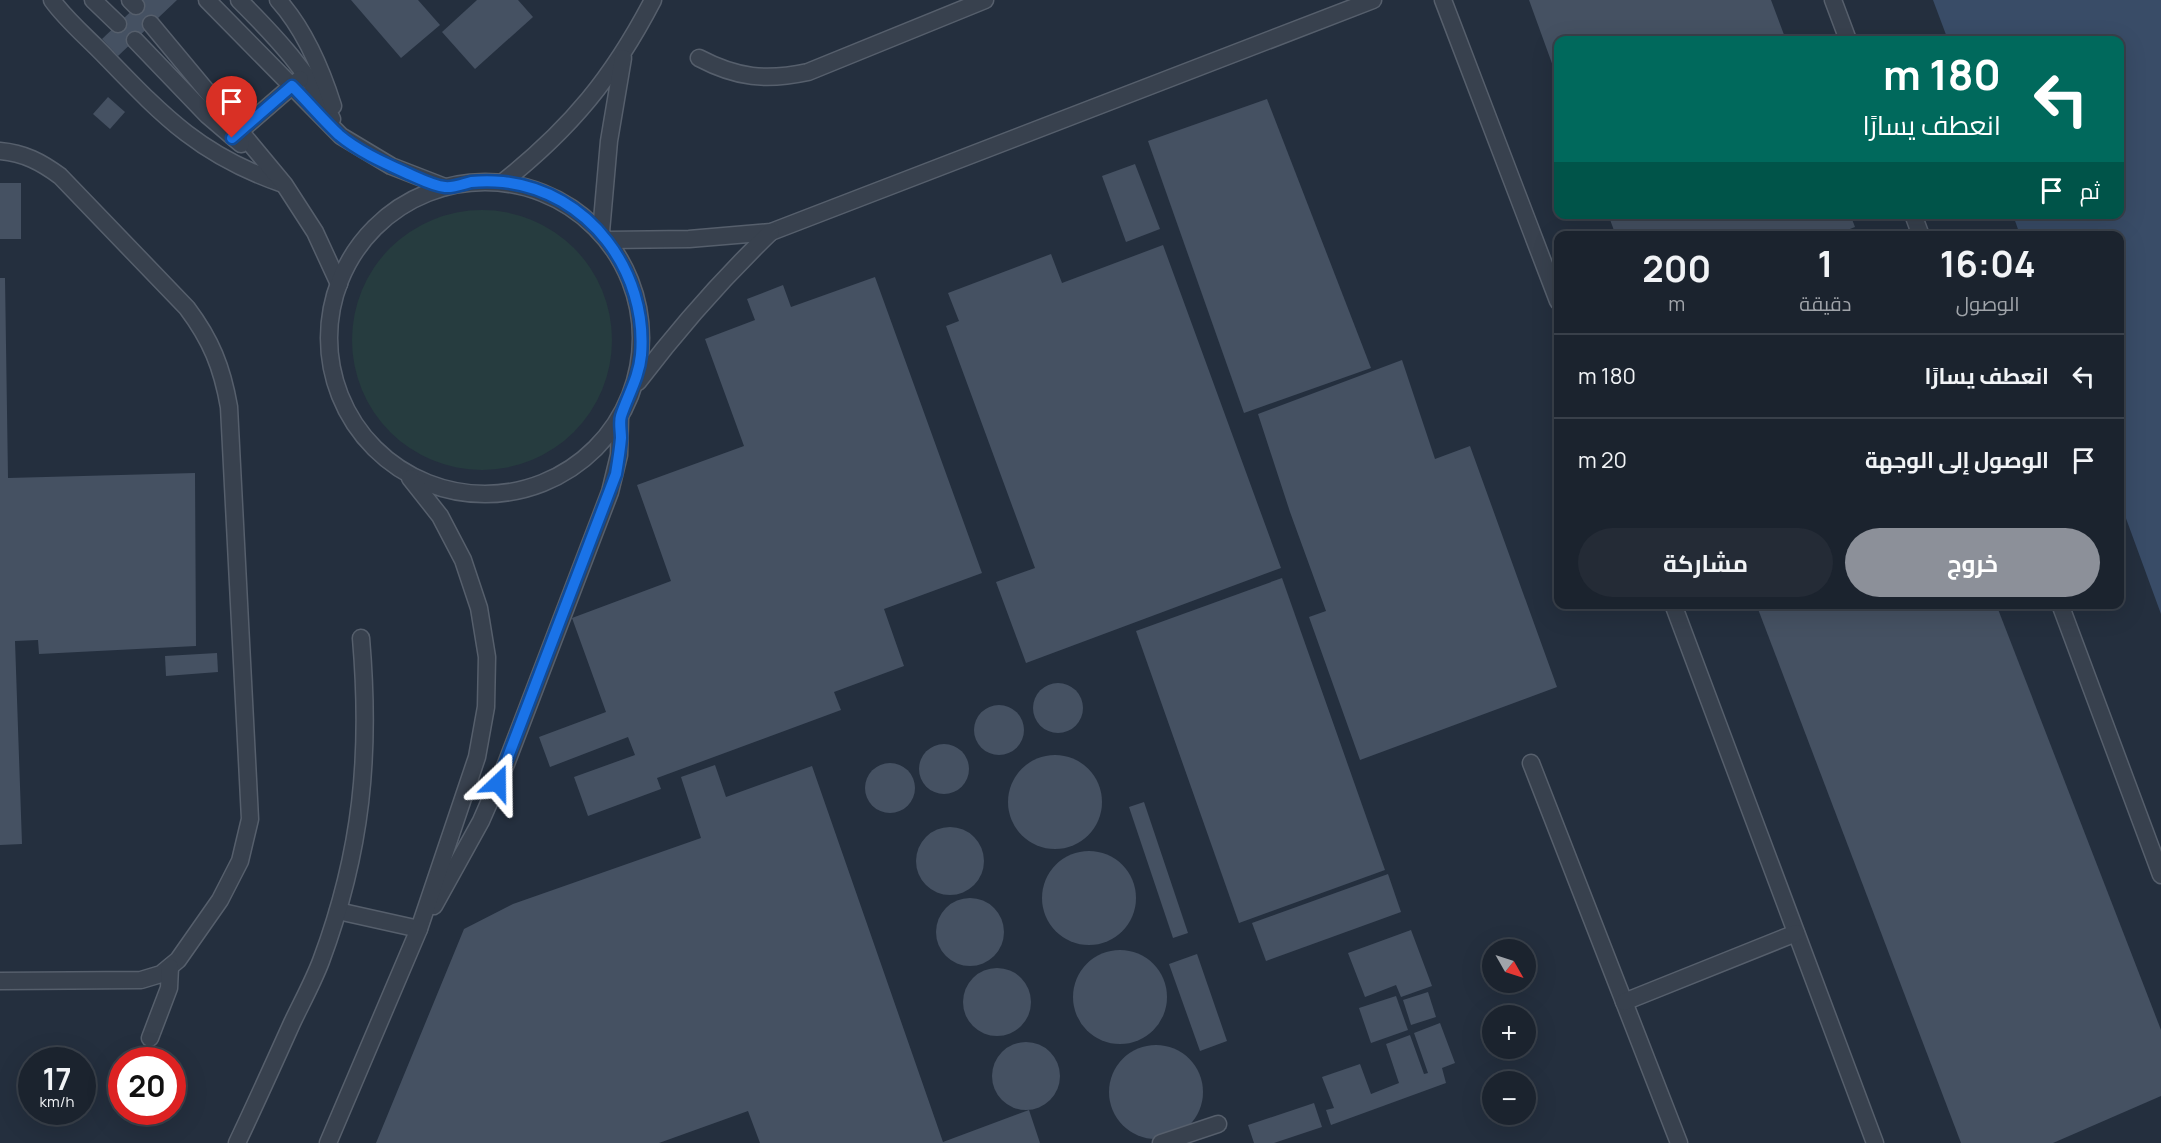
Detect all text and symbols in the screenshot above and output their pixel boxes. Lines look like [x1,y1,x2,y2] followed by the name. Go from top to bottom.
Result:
[1883,45,2001,103] text: 180 m
[2022,60,2100,138] icon: left
[206,76,257,138] pin
[215,85,248,118] icon: arrive
[1862,106,2001,143] text: انعطف يسارًا
[2035,174,2068,207] icon: arrive
[2080,176,2100,206] text: ثم
[1817,239,1833,288] text: 1
[1940,239,2036,288] text: 16:04
[1642,244,1711,293] text: 200
[1668,290,1685,317] text: m
[1799,290,1851,317] text: دقيقة
[1956,290,2020,317] text: الوصول
[2067,360,2100,393] icon: left
[1578,361,1636,391] text: 180 m
[1925,361,2049,391] text: انعطف يسارًا
[2067,444,2100,477] icon: arrive
[1578,445,1627,475] text: 20 m
[1865,445,2049,475] text: الوصول إلى الوجهة
[1578,528,1833,597] button: مشاركة
[1845,528,2100,597] button: خروج
[466,751,530,815] position arrow
[1482,939,1536,993] north arrow
[1482,939,1536,1125] map controls
[1482,1005,1536,1059] button: +
[108,1047,186,1125] speed limit sign: 20
[42,1058,72,1099] text: 17
[1482,1071,1536,1125] button: −
[40,1091,74,1112] text: km/h

